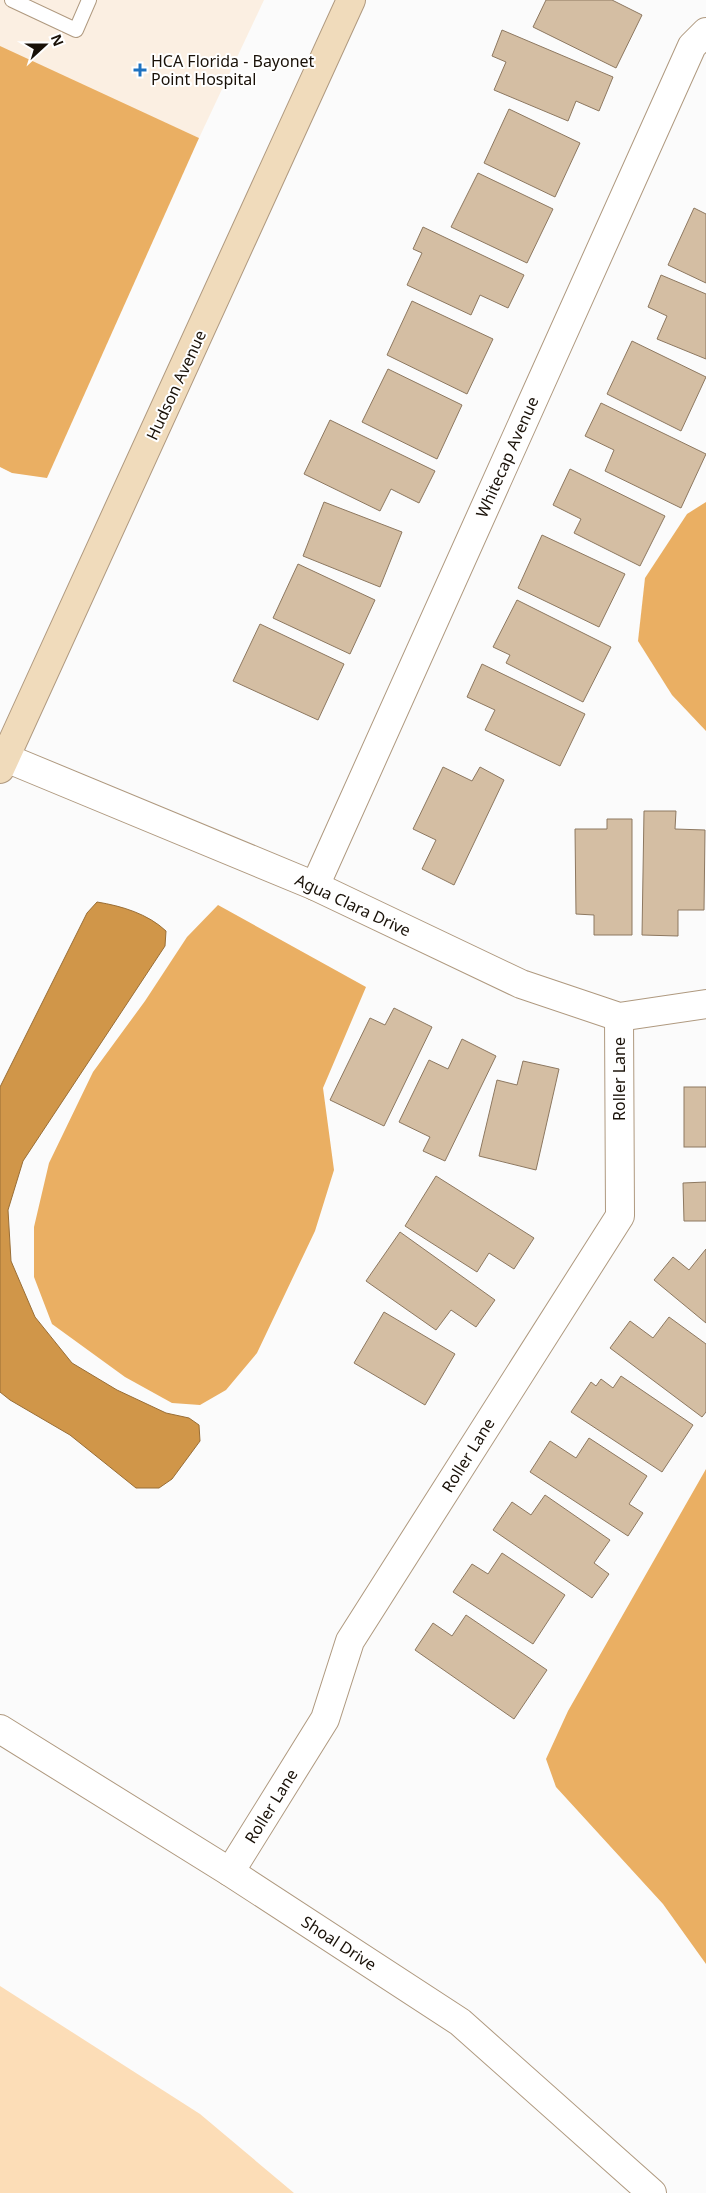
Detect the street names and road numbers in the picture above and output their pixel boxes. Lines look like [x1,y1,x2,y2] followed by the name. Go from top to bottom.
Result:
[141,326,211,444] street label: Hudson Avenue
[470,393,544,521] street label: Whitecap Avenue
[292,869,414,941] street label: Agua Clara Drive
[608,1037,630,1121] street label: Roller Lane
[436,1414,500,1496] street label: Roller Lane
[239,1765,303,1847] street label: Roller Lane
[297,1911,381,1975] street label: Shoal Drive

